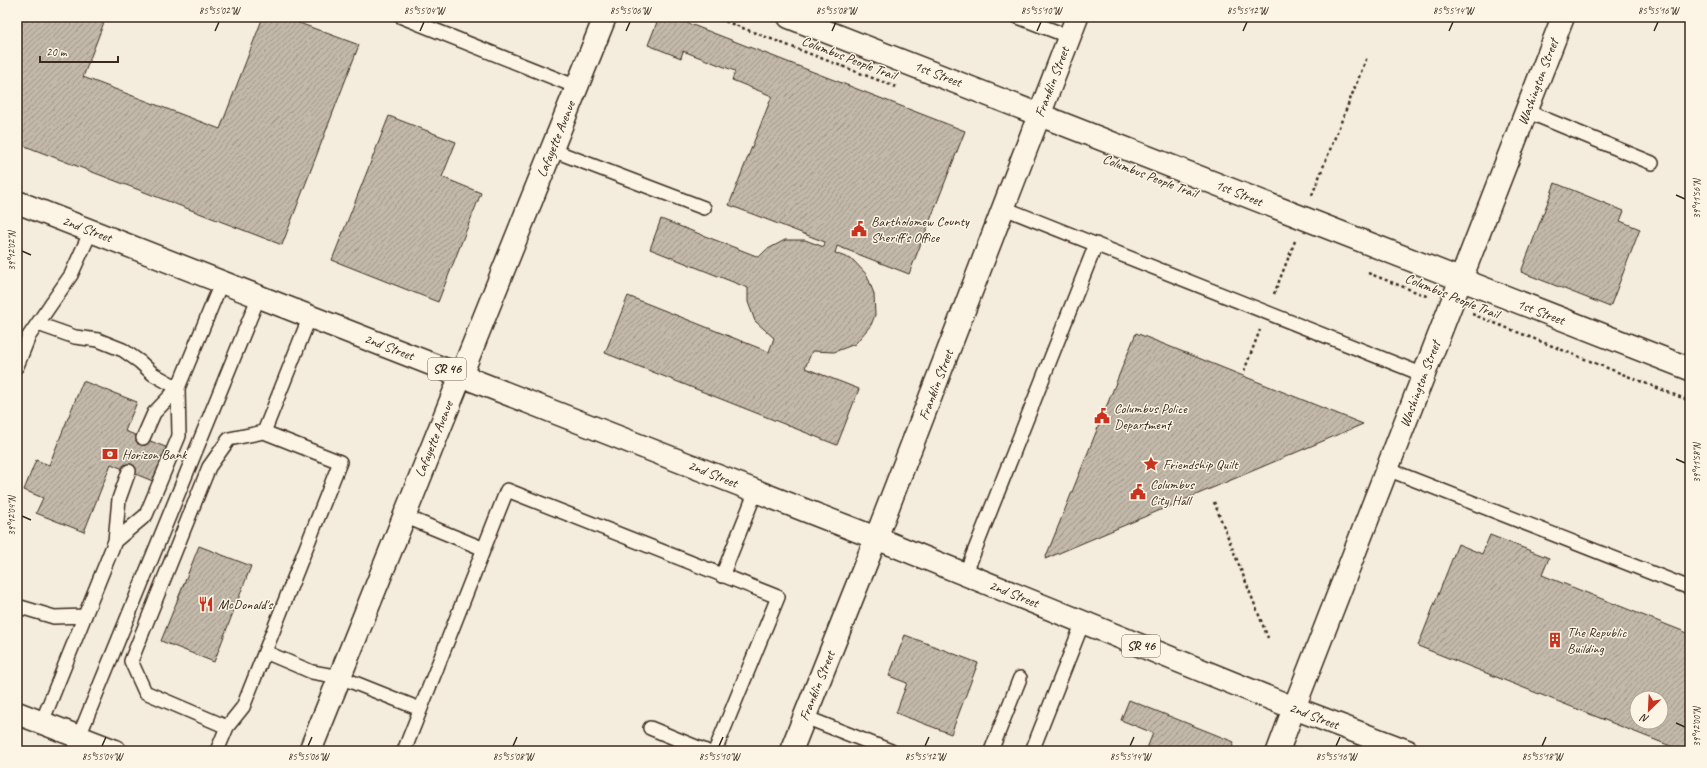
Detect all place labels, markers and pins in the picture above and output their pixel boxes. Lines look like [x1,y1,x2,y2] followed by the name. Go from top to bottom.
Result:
[871,213,970,246] place label: Bartholomew County Sheriff's Office
[850,220,868,238] public building icon: Bartholomew County Sheriff's Office
[1114,400,1188,433] place label: Columbus Police Department
[1093,407,1111,425] public building icon: Columbus Police Department
[101,445,119,463] bank icon: Horizon Bank
[122,446,187,463] place label: Horizon Bank
[1142,455,1160,473] place icon: Friendship Quilt
[1163,456,1239,473] place label: Friendship Quilt
[1150,476,1195,509] place label: Columbus City Hall
[1129,483,1147,501] public building icon: Columbus City Hall
[197,595,215,613] restaurant icon: McDonald's
[218,596,274,613] place label: McDonald's
[1567,624,1627,657] place label: The Republic Building
[1546,631,1564,649] building icon: The Republic Building

